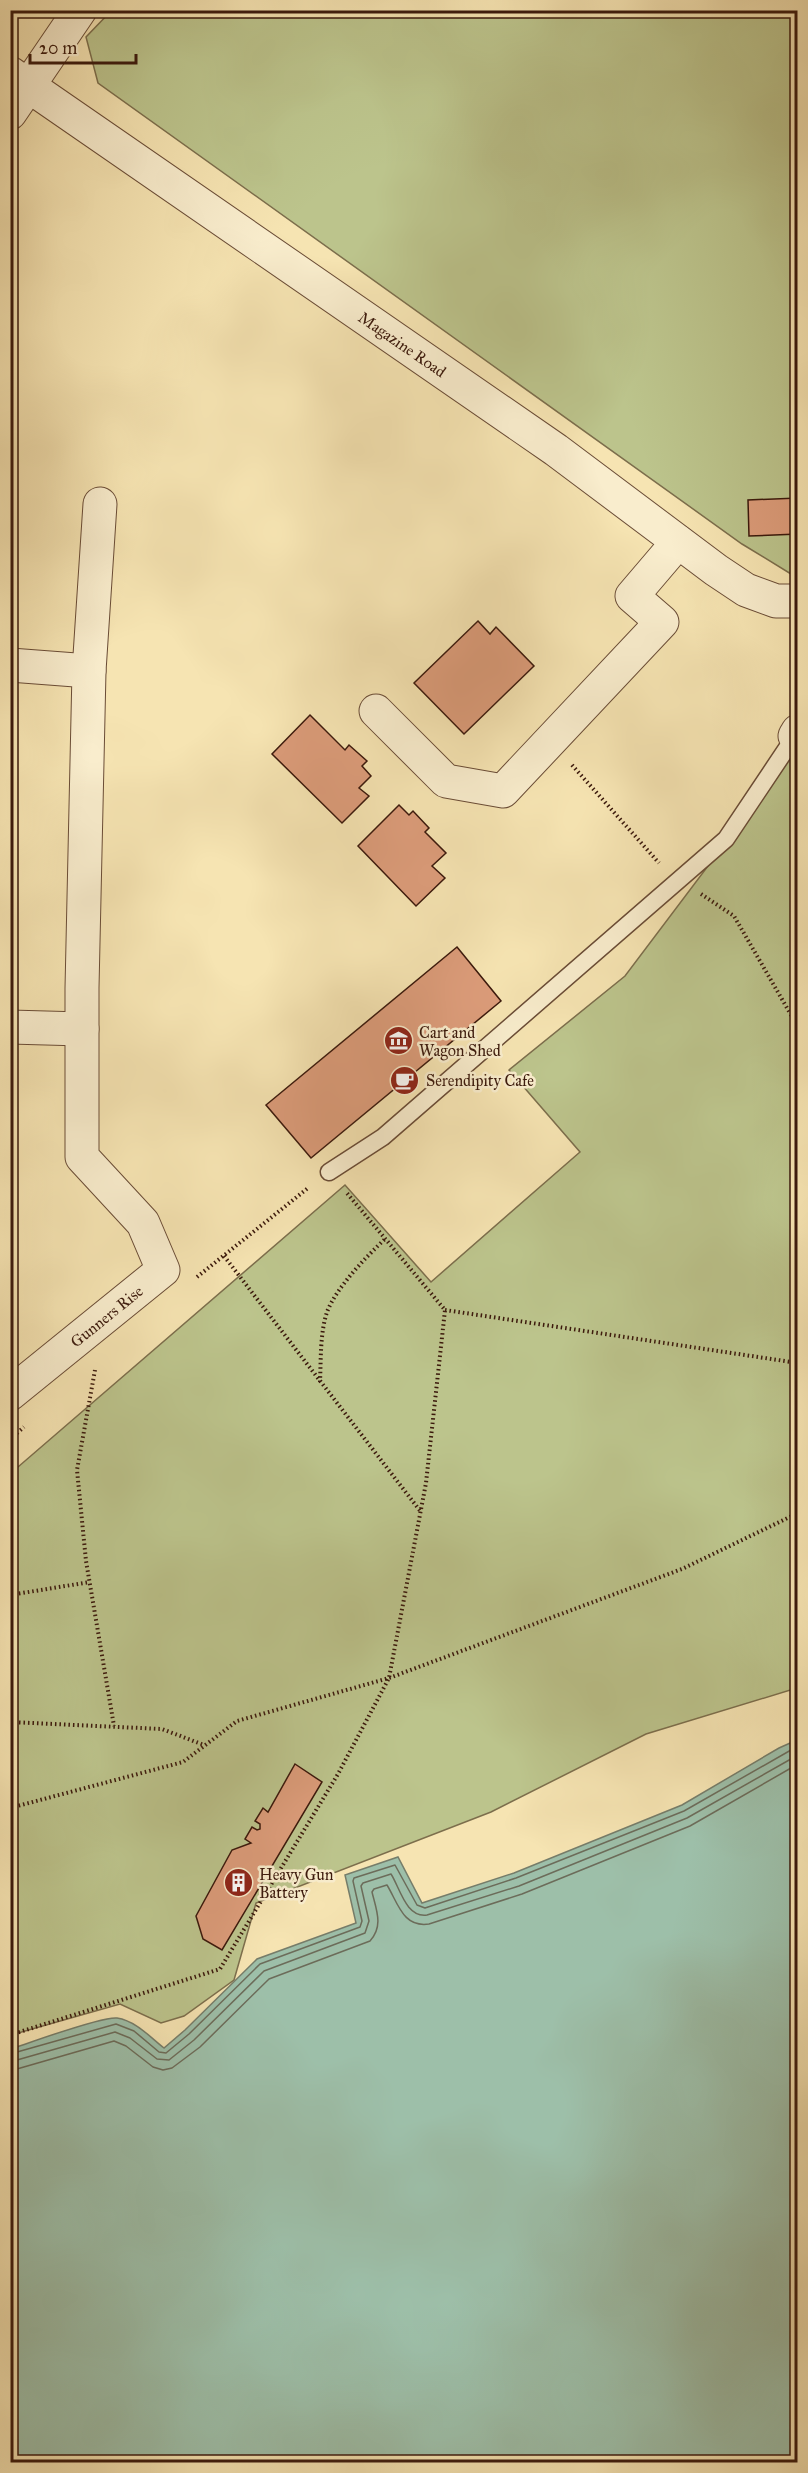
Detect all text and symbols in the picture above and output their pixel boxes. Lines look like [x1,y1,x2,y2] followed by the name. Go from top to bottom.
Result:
[30,27,136,65] scale bar
[39,37,77,59] text: 20 m
[355,307,450,381] street label: Magazine Road
[419,1023,501,1061] place label: Cart and Wagon Shed
[382,1025,414,1057] museum icon: Cart and Wagon Shed
[389,1064,421,1096] cafe icon: Serendipity Cafe
[426,1071,534,1090] place label: Serendipity Cafe
[66,1281,147,1351] street label: Gunners Rise
[259,1865,334,1902] place label: Heavy Gun Battery
[222,1867,254,1899] building icon: Heavy Gun Battery

